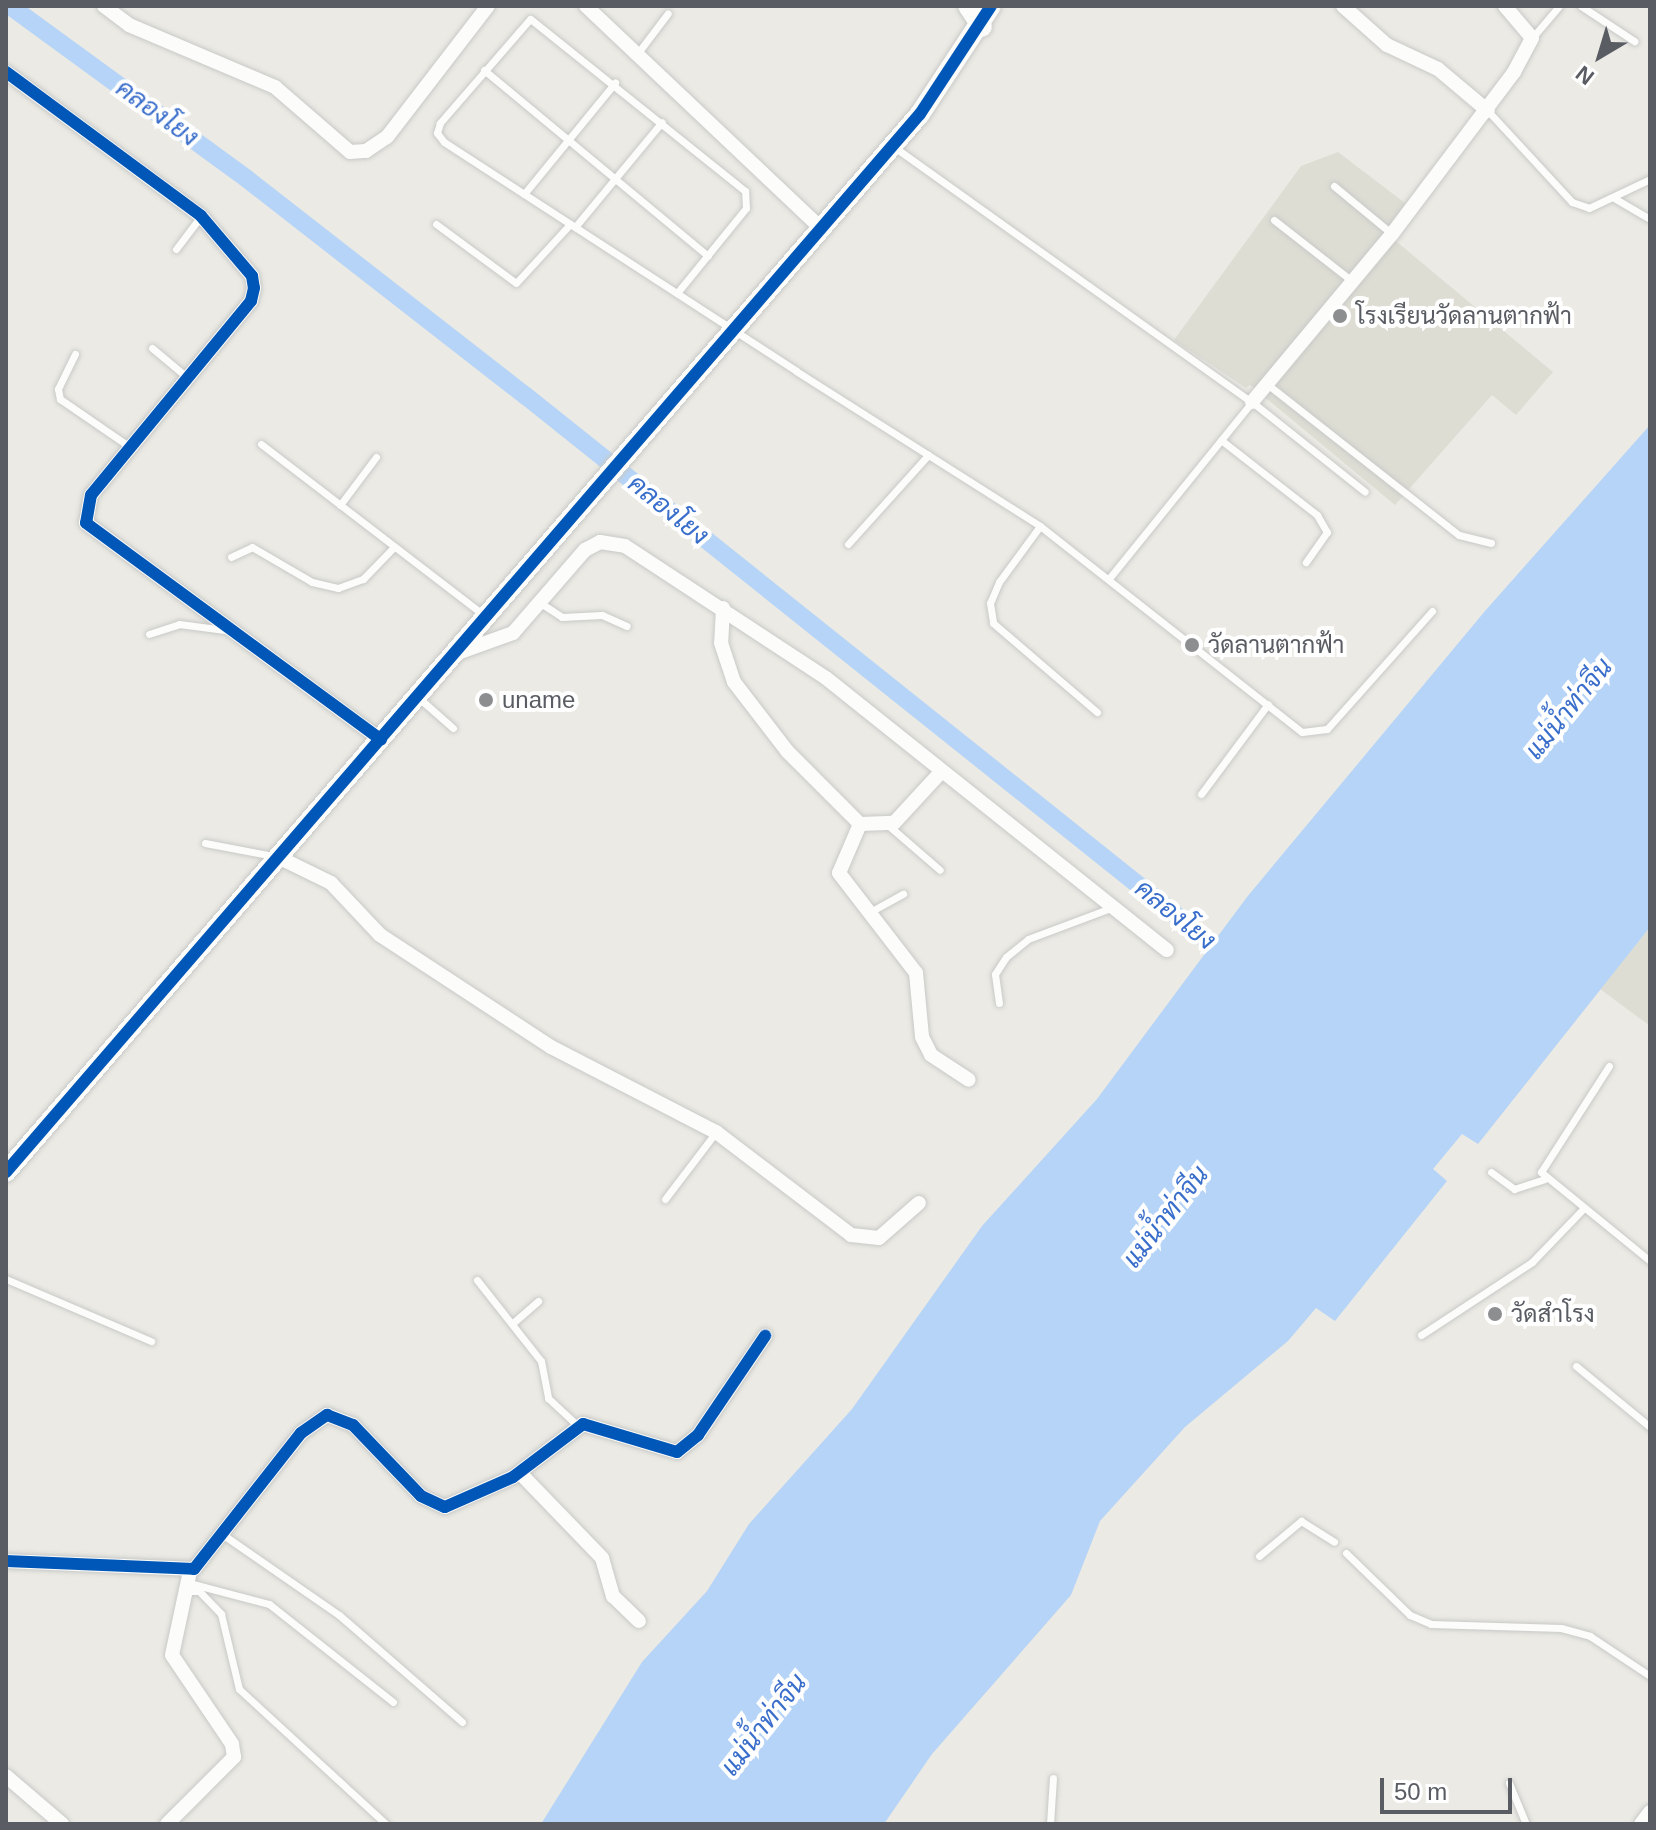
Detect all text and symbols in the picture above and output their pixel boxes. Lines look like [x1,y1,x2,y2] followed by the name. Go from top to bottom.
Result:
[1560,16,1640,96] north arrow
[1571,61,1599,90] text: N
[110,73,204,153] water label: คลองโยง
[1356,302,1572,330] place label: โรงเรียนวัดลานตากฟ้า
[1331,307,1349,325] marker: โรงเรียนวัดลานตากฟ้า
[622,468,714,552] water label: คลองโยง
[1208,631,1344,659] place label: วัดลานตากฟ้า
[1183,636,1201,654] marker: วัดลานตากฟ้า
[1519,652,1619,766] water label: แม่น้ำท่าจีน
[502,686,575,714] place label: uname
[477,691,495,709] marker: uname
[1129,873,1221,957] water label: คลองโยง
[1116,1160,1216,1274] water label: แม่น้ำท่าจีน
[1511,1300,1595,1328] place label: วัดสำโรง
[1486,1305,1504,1323] marker: วัดสำโรง
[714,1668,814,1782] water label: แม่น้ำท่าจีน
[1384,1762,1516,1812] scale bar
[1394,1778,1447,1805] text: 50 m

